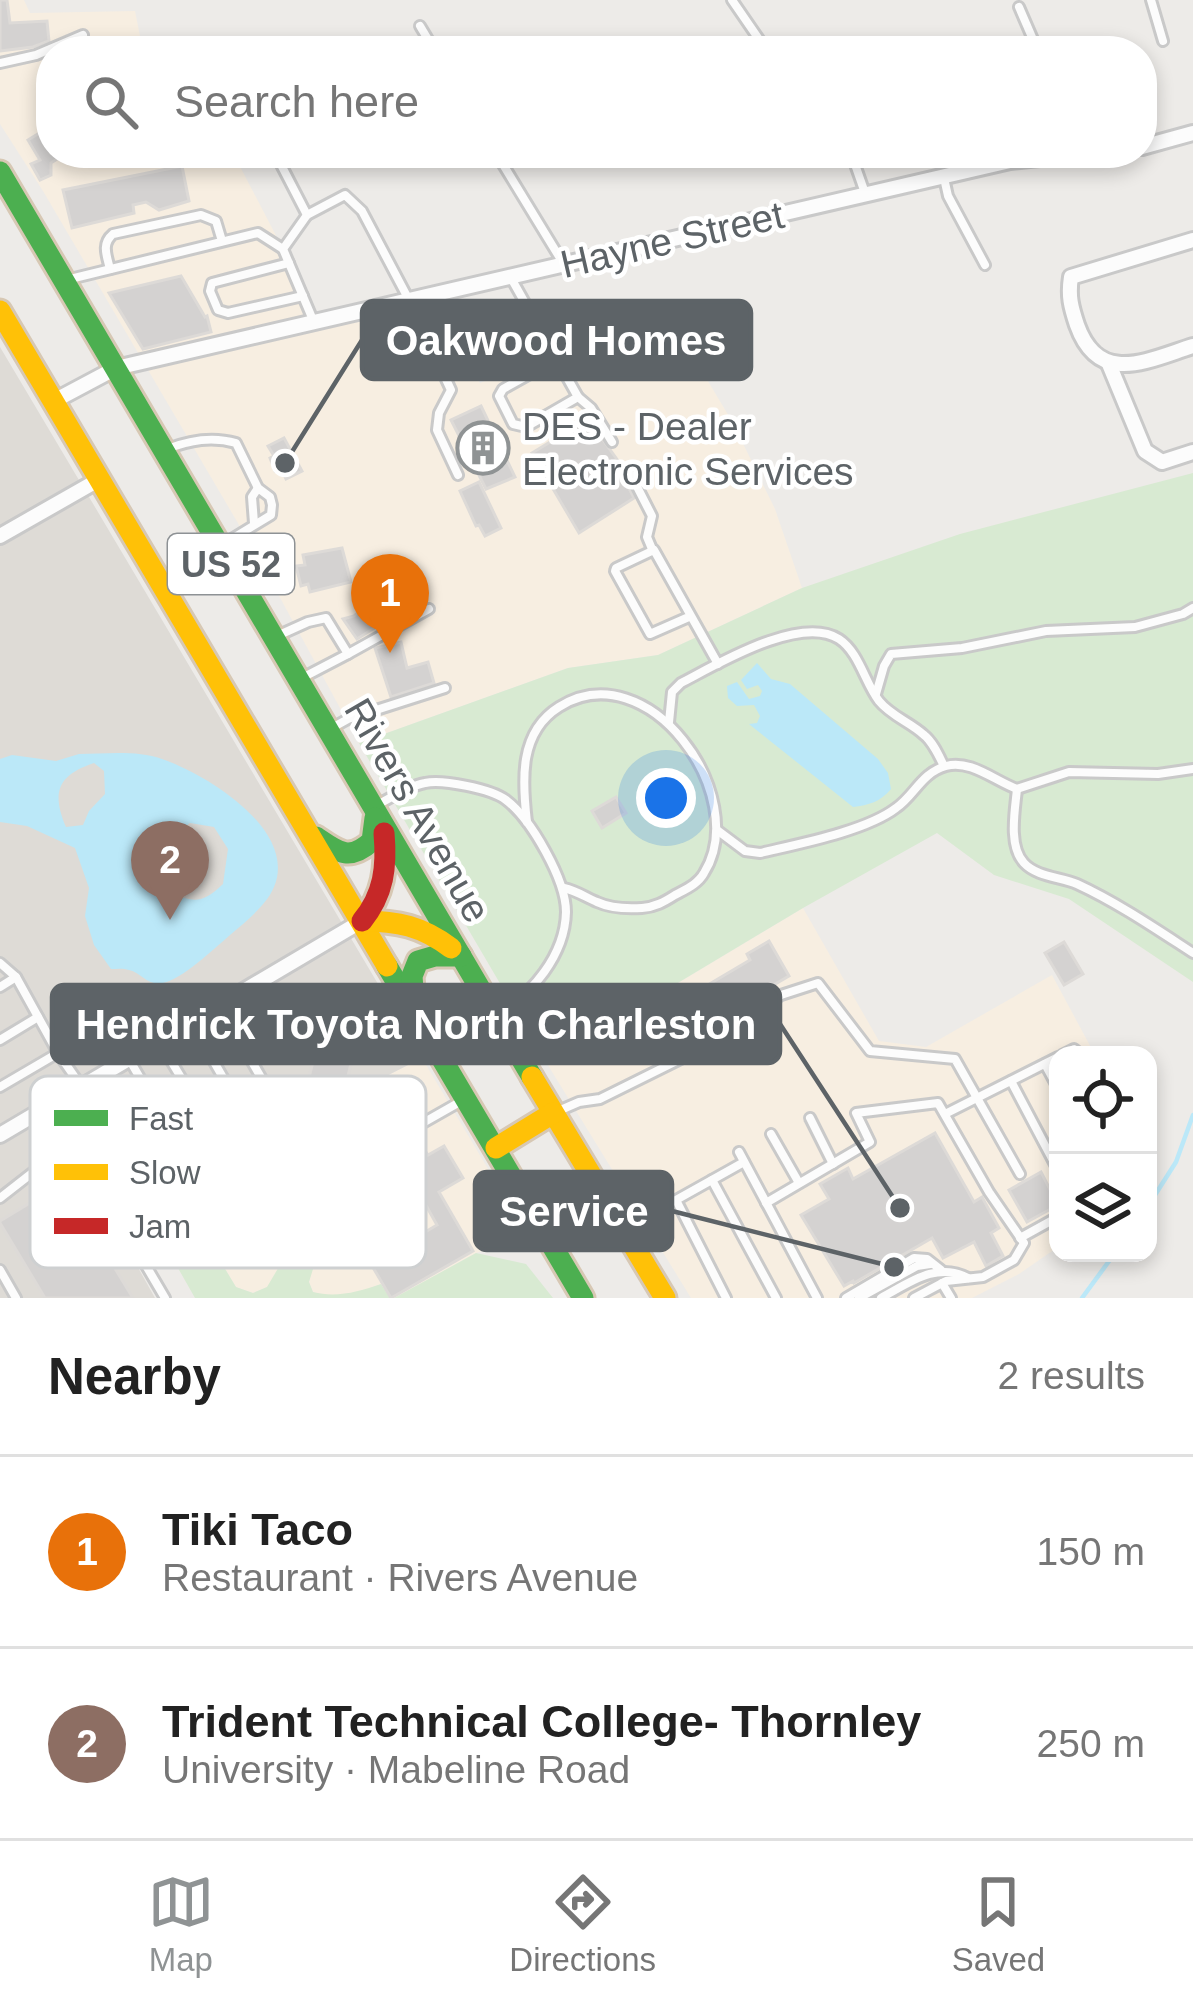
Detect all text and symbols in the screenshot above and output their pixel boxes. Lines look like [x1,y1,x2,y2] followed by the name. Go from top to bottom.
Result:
[36,36,1157,168] search box
[78,69,144,135] icon: search
[174,76,419,127] text: Search here
[556,193,788,286] street label: Hayne Street
[362,301,751,379] callout: Oakwood Homes
[386,317,726,364] text: Oakwood Homes
[522,405,854,493] place label: DES - Dealer Electronic Services
[455,420,511,476] building icon: DES - Dealer Electronic Services
[168,534,294,594] road number: US 52
[351,554,429,653] pin: 1
[336,691,499,930] street label: Rivers Avenue
[636,768,696,828] your location
[131,821,209,920] pin: 2
[52,985,780,1063] callout: Hendrick Toyota North Charleston
[76,1001,756,1048] text: Hendrick Toyota North Charleston
[1049,1046,1157,1262] map controls
[1049,1046,1157,1154] button: locate
[30,1076,426,1268] legend
[129,1100,193,1137] text: Fast
[129,1154,201,1191] text: Slow
[1049,1154,1157,1262] button: layers
[475,1172,672,1250] callout: Service
[499,1188,649,1235] text: Service
[129,1208,191,1245] text: Jam
[48,1348,221,1405] text: Nearby
[998,1354,1145,1397] text: 2 results
[162,1504,353,1555] text: Tiki Taco
[76,1530,98,1573] text: 1
[1037,1530,1145,1573] text: 150 m
[162,1556,638,1599] text: Restaurant · Rivers Avenue
[162,1696,921,1747] text: Trident Technical College- Thornley
[76,1722,98,1765] text: 2
[1037,1722,1145,1765] text: 250 m
[162,1748,630,1791] text: University · Mabeline Road
[148,1869,214,1979] tab: Map
[509,1869,656,1979] tab: Directions
[952,1869,1045,1979] tab: Saved

